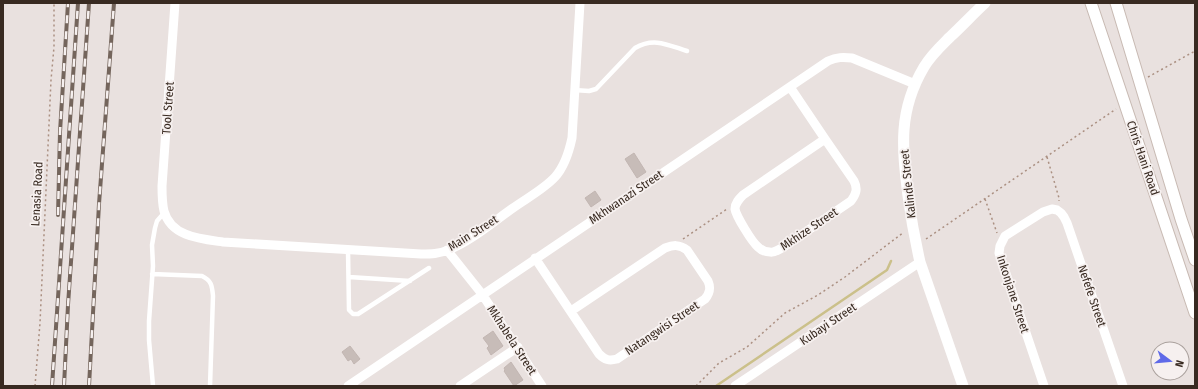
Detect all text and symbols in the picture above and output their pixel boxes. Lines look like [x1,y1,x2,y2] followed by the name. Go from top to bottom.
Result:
[159,81,177,135] street label: Tool Street
[1124,119,1162,197] street label: Chris Hani Road
[897,149,919,219] street label: Kalinde Street
[28,161,46,227] street label: Lenasia Road
[586,167,666,227] street label: Mkhwanazi Street
[778,205,840,253] street label: Mkhize Street
[446,212,501,254] street label: Main Street
[994,253,1032,335] street label: Inkonjane Street
[1075,263,1109,329] street label: Nefefe Street
[622,298,702,358] street label: Natangwisi Street
[797,300,859,348] street label: Kubayi Street
[484,303,540,377] street label: Mkhabela Street
[1150,341,1190,381] north arrow
[1172,359,1186,369] text: N

